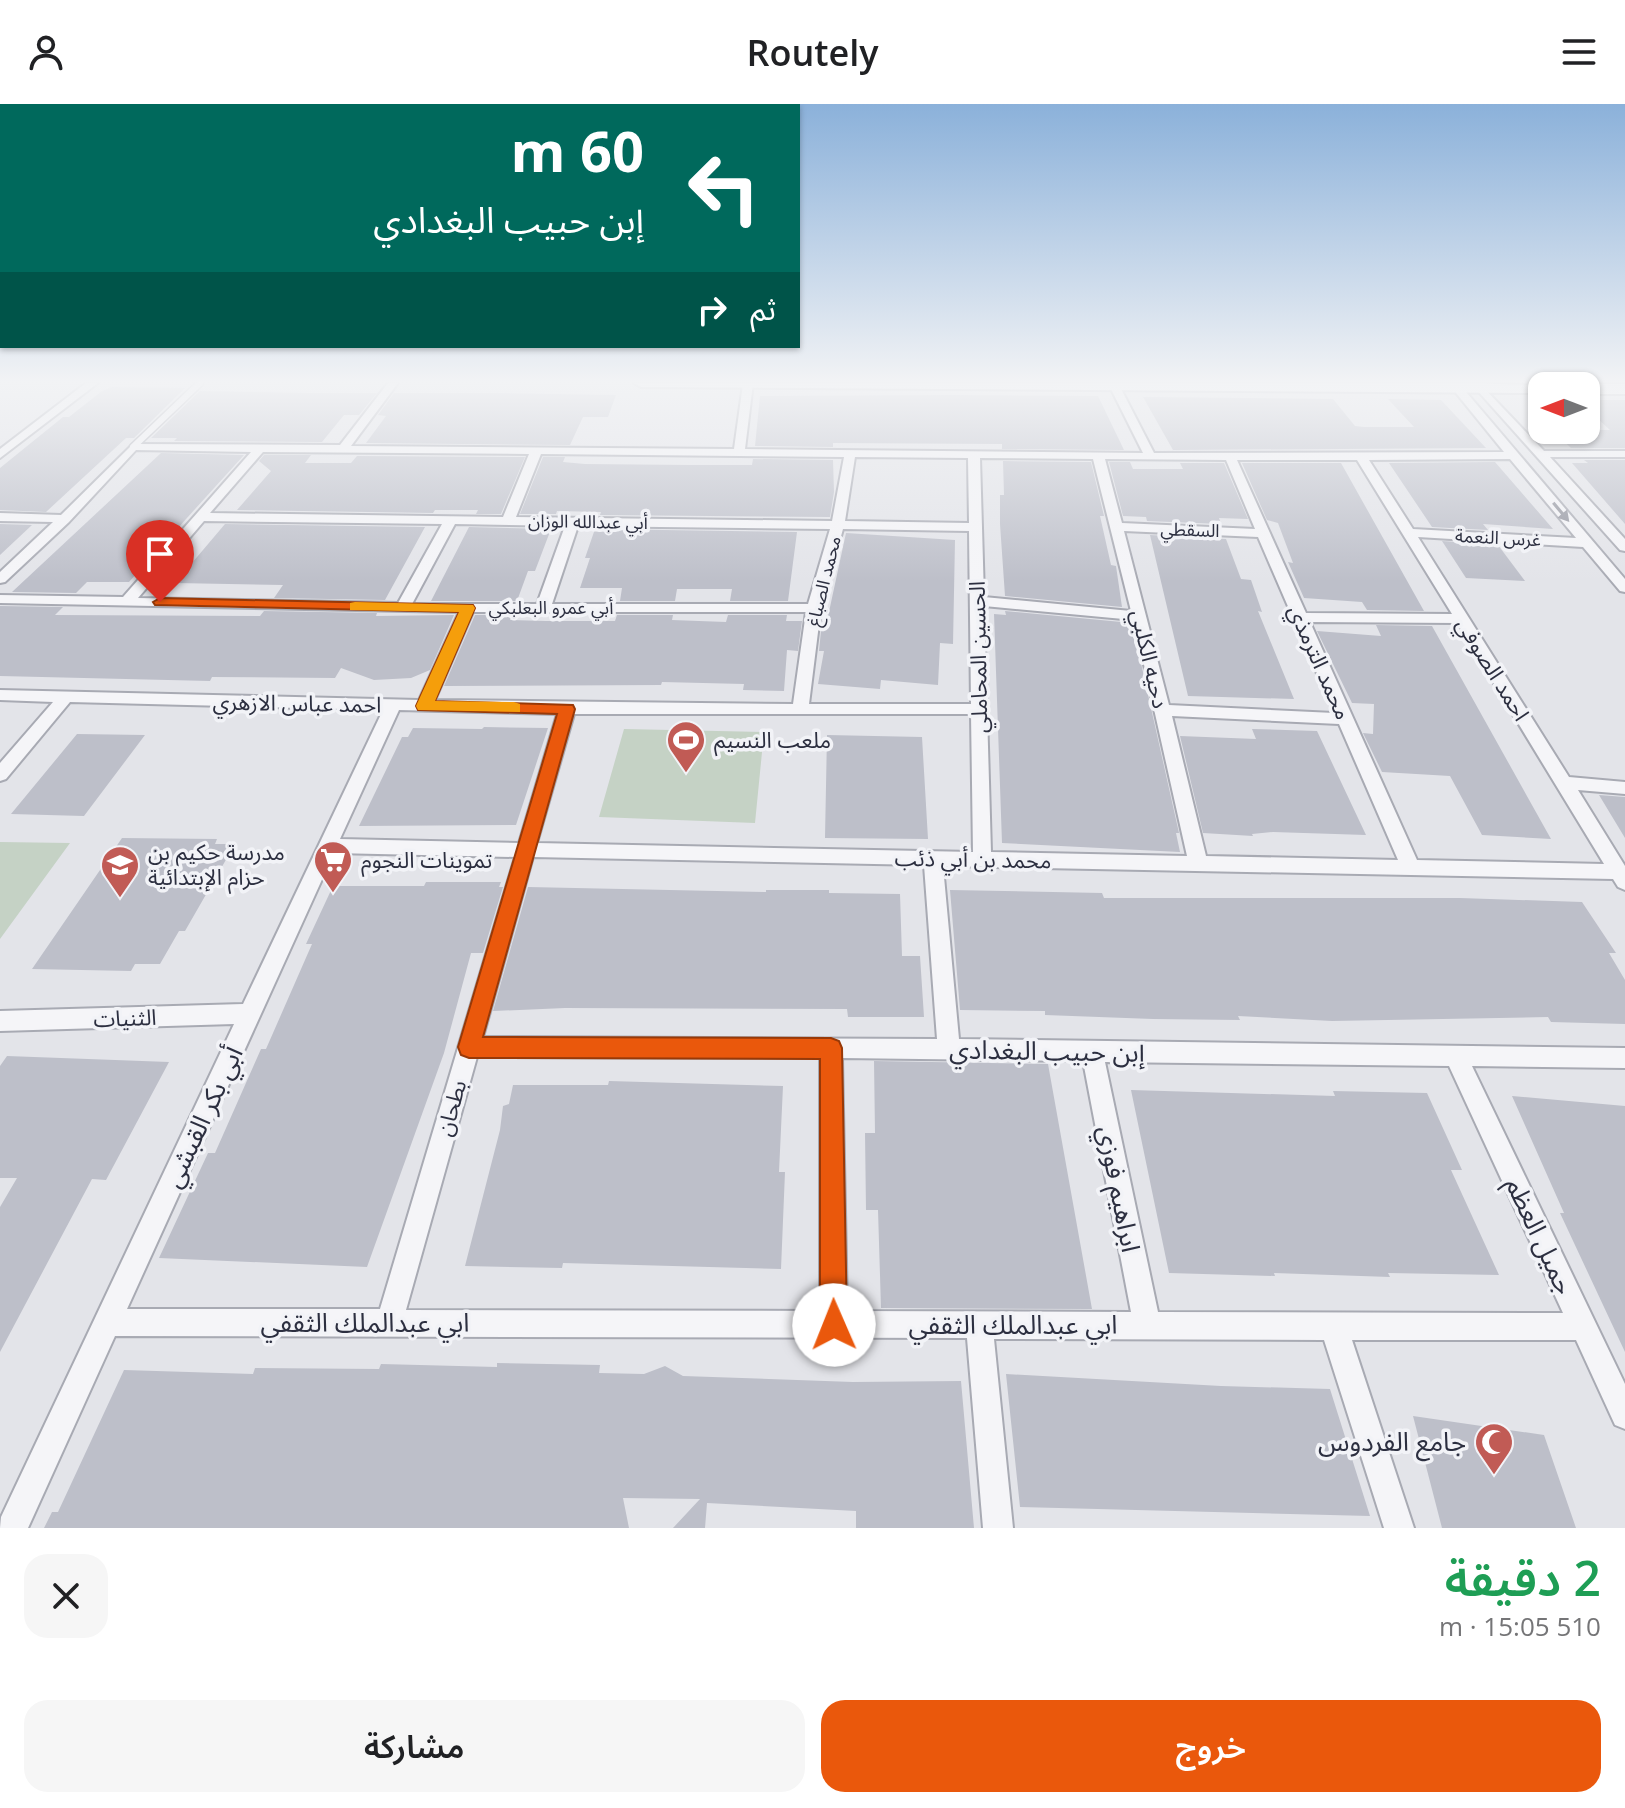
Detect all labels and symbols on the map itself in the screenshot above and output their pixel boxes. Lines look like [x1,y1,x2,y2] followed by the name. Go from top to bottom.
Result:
[1528,372,1600,444] north arrow
[1552,502,1569,522] one-way arrow
[528,508,648,536] street label: أبي عبدالله الوزان
[1160,516,1220,544] street label: السقطي
[126,520,194,602] pin
[1455,523,1541,551] street label: غرس النعمة
[800,533,849,629] street label: محمد الصباغ
[961,581,996,733] street label: الحسين المحاملي
[489,595,613,621] street label: أبي عمرو البعلبكي
[1279,599,1360,725] street label: محمد الترمذي
[1122,606,1177,712] street label: دحيه الكلبي
[1448,611,1537,727] street label: احمد الصوفي
[212,686,382,722] street label: احمد عباس الازهري
[665,719,707,774] sports icon: ملعب النسيم
[714,724,831,757] place label: ملعب النسيم
[148,836,285,894] place label: مدرسة حكيم بن حزام الإبتدائية
[312,839,354,894] supermarket icon: تموينات النجوم
[894,842,1052,877] street label: محمد بن أبي ذئب
[99,844,141,899] school or university icon: مدرسة حكيم بن حزام الإبتدائية
[361,844,492,877] place label: تموينات النجوم
[93,1001,157,1033] street label: الثنيات
[949,1030,1146,1073] street label: إبن حبيب البغدادي
[154,1040,253,1194] street label: أبي بكر القبشي
[428,1076,472,1139] street label: بطحان
[1087,1122,1150,1256] street label: ابراهيم فوزي
[1495,1171,1584,1301] street label: جميل العظم
[792,1283,876,1367] position arrow
[261,1304,469,1343] street label: ابي عبدالملك الثقفي
[909,1306,1117,1345] street label: ابي عبدالملك الثقفي
[1473,1421,1515,1476] mosque icon: جامع الفردوس
[1318,1423,1466,1462] place label: جامع الفردوس

